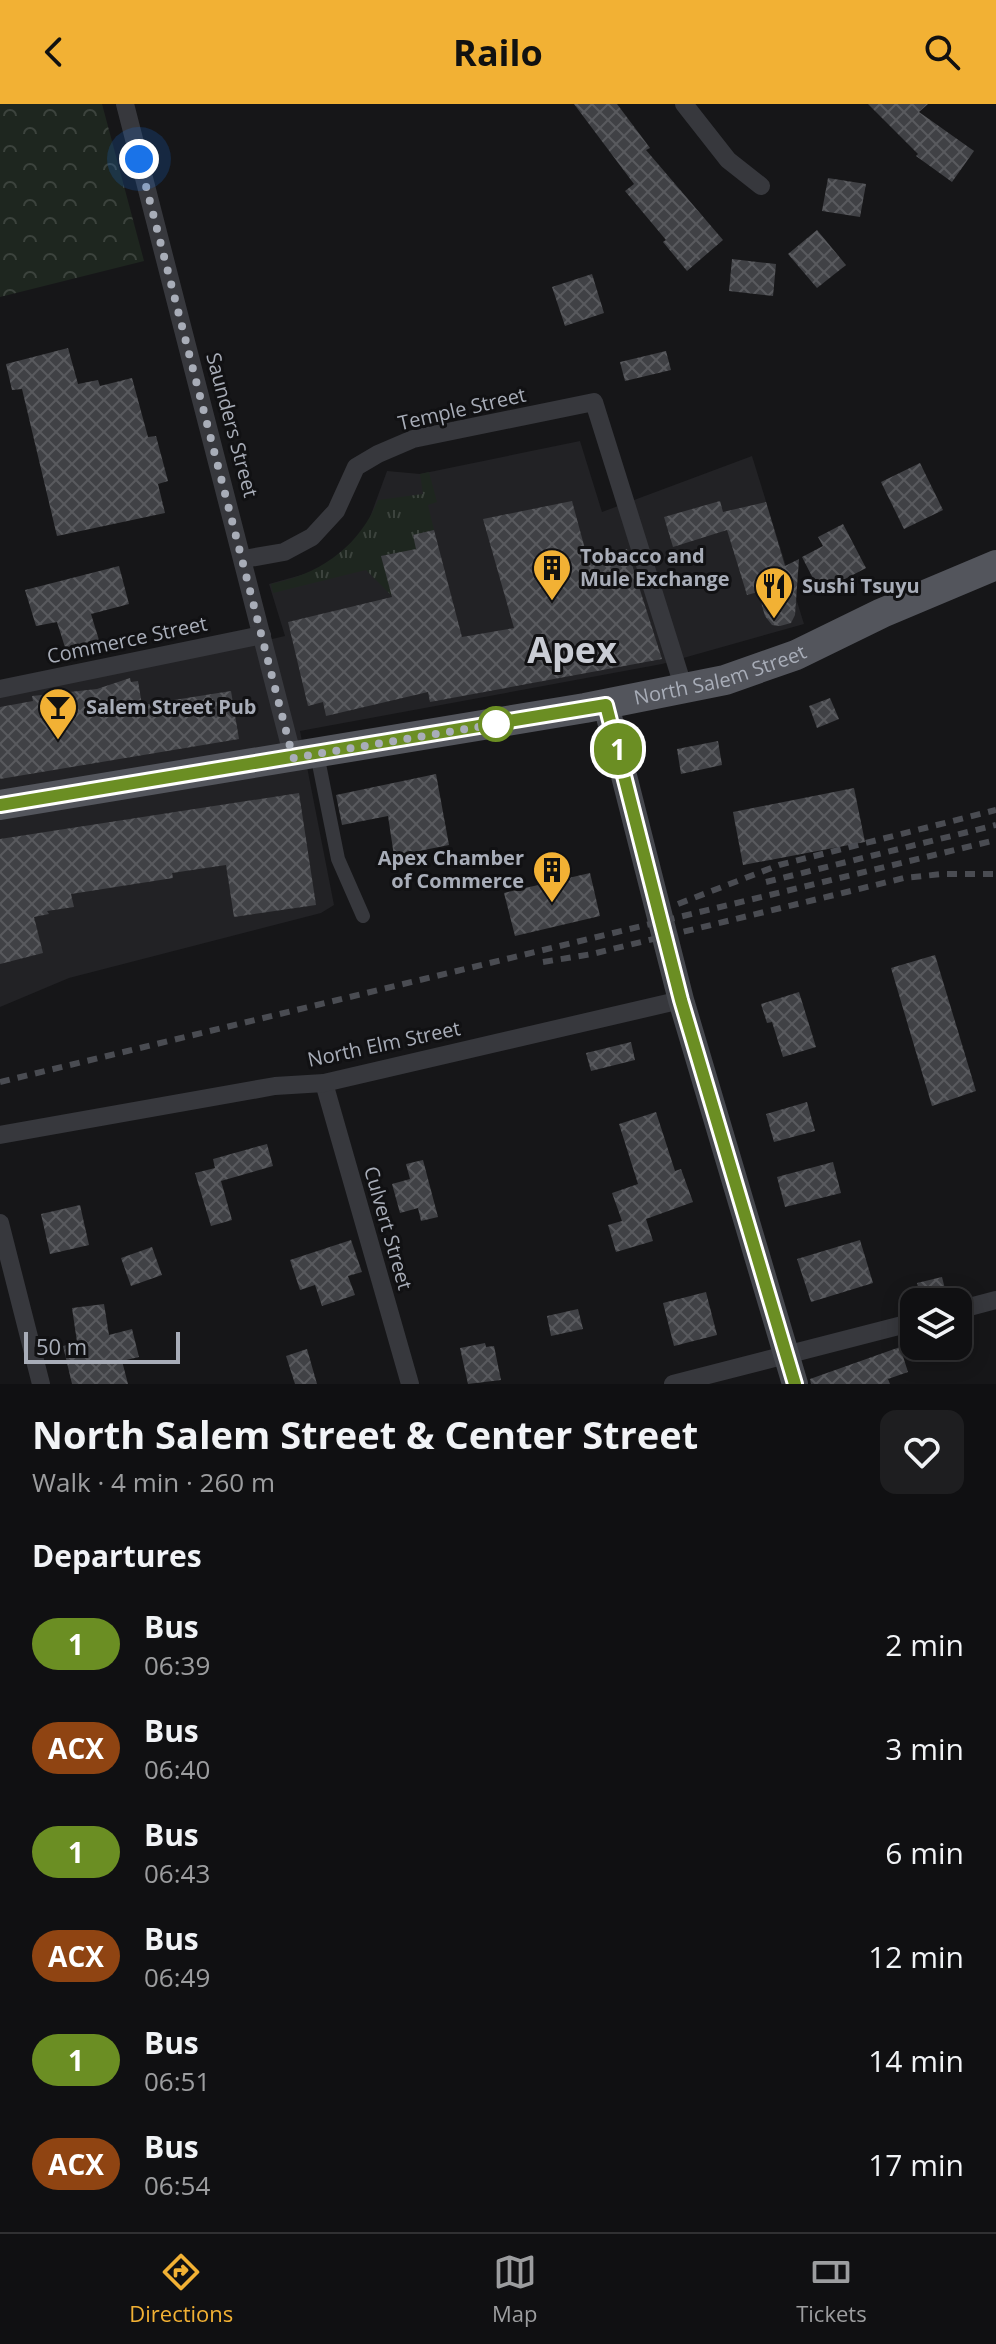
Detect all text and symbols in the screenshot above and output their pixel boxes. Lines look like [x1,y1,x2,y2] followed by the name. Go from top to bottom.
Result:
[453,28,543,77] text: Railo
[32,30,76,74] icon: back
[920,30,964,74] icon: search
[119,139,159,179] your location
[200,349,265,500] street label: Saunders Street
[395,381,528,436] street label: Temple Street
[580,542,730,592] place label: Tobacco and Mule Exchange
[531,547,573,602] building icon: Tobacco and Mule Exchange
[753,565,795,620] restaurant icon: Sushi Tsuyu
[802,572,920,599] place label: Sushi Tsuyu
[44,609,209,670] street label: Commerce Street
[527,625,617,674] district label: Apex
[631,638,811,711] street label: North Salem Street
[37,686,79,741] bar icon: Salem Street Pub
[86,693,257,720] place label: Salem Street Pub
[479,707,513,741] unlabelled marker
[592,723,644,775] line badge: 1
[610,730,626,768] text: 1
[378,844,524,894] place label: Apex Chamber of Commerce
[531,849,573,904] building icon: Apex Chamber of Commerce
[305,1014,463,1073] street label: North Elm Street
[358,1163,419,1293] street label: Culvert Street
[900,1288,972,1360] map controls
[900,1288,972,1360] button: layers
[24,1328,180,1364] scale bar
[36,1331,87,1361] text: 50 m
[32,1408,698,1460] text: North Salem Street & Center Street
[880,1410,964,1494] button: heart
[32,1464,275,1500] text: Walk · 4 min · 260 m
[32,1535,202,1576] text: Departures
[144,1606,199,1647] text: Bus
[885,1624,964,1665] text: 2 min
[68,1625,84,1663] text: 1
[144,1647,210,1683] text: 06:39
[144,1710,199,1751] text: Bus
[885,1728,964,1769] text: 3 min
[48,1729,104,1767] text: ACX
[144,1751,210,1787] text: 06:40
[144,1814,199,1855] text: Bus
[885,1832,964,1873] text: 6 min
[68,1833,84,1871] text: 1
[144,1855,210,1891] text: 06:43
[144,1918,199,1959] text: Bus
[868,1936,964,1977] text: 12 min
[48,1937,104,1975] text: ACX
[144,1959,210,1995] text: 06:49
[144,2022,199,2063] text: Bus
[868,2040,964,2081] text: 14 min
[68,2041,84,2079] text: 1
[144,2063,210,2099] text: 06:51
[144,2126,199,2167] text: Bus
[868,2144,964,2185] text: 17 min
[48,2145,104,2183] text: ACX
[144,2167,210,2203] text: 06:54
[129,2250,233,2328] tab: Directions
[492,2250,538,2328] tab: Map
[796,2250,867,2328] tab: Tickets

